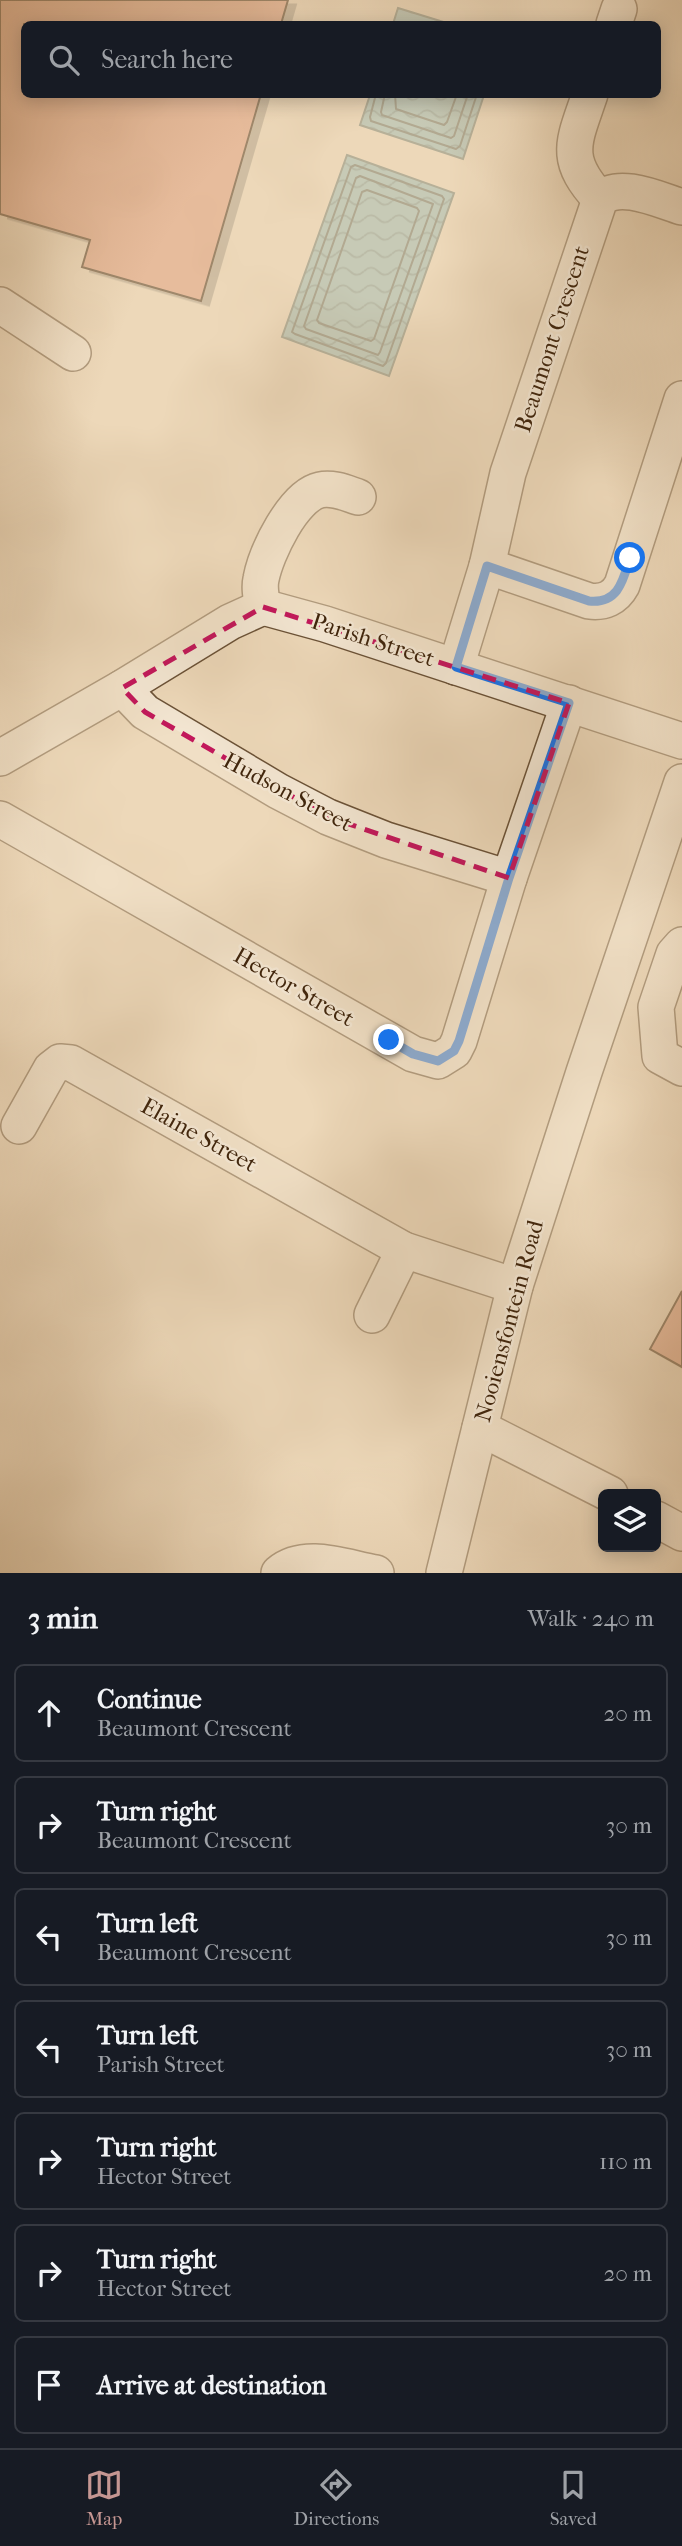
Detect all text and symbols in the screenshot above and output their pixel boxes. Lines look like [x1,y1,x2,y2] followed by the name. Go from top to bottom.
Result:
[21,21,661,98] search box
[45,41,83,79] icon: search
[101,44,233,75] text: Search here
[509,242,595,436] street label: Beaumont Crescent
[614,542,645,573] route start
[308,607,438,673] street label: Parish Street
[219,747,357,837] street label: Hudson Street
[229,942,359,1032] street label: Hector Street
[373,1024,404,1055] route end
[136,1092,262,1178] street label: Elaine Street
[469,1217,549,1425] street label: Nooiensfontein Road
[598,1489,661,1552] map controls
[598,1489,661,1552] button: layers
[28,1601,98,1636] text: 3 min
[527,1605,654,1632] text: Walk · 240 m
[97,1684,202,1715] text: Continue
[30,1694,68,1732] icon: ahead
[603,1700,652,1727] text: 20 m
[97,1715,292,1742] text: Beaumont Crescent
[97,1796,217,1827] text: Turn right
[30,1806,68,1844] icon: right
[606,1812,652,1839] text: 30 m
[97,1827,292,1854] text: Beaumont Crescent
[97,1908,198,1939] text: Turn left
[30,1918,68,1956] icon: left
[606,1924,652,1951] text: 30 m
[97,1939,292,1966] text: Beaumont Crescent
[97,2020,198,2051] text: Turn left
[30,2030,68,2068] icon: left
[606,2036,652,2063] text: 30 m
[97,2051,225,2078] text: Parish Street
[97,2132,217,2163] text: Turn right
[30,2142,68,2180] icon: right
[599,2148,652,2175] text: 110 m
[97,2163,232,2190] text: Hector Street
[97,2244,217,2275] text: Turn right
[30,2254,68,2292] icon: right
[603,2260,652,2287] text: 20 m
[97,2275,232,2302] text: Hector Street
[30,2366,68,2404] icon: arrive
[97,2370,327,2401] text: Arrive at destination
[85,2466,123,2530] tab: Map
[294,2466,379,2530] tab: Directions
[550,2466,597,2530] tab: Saved

